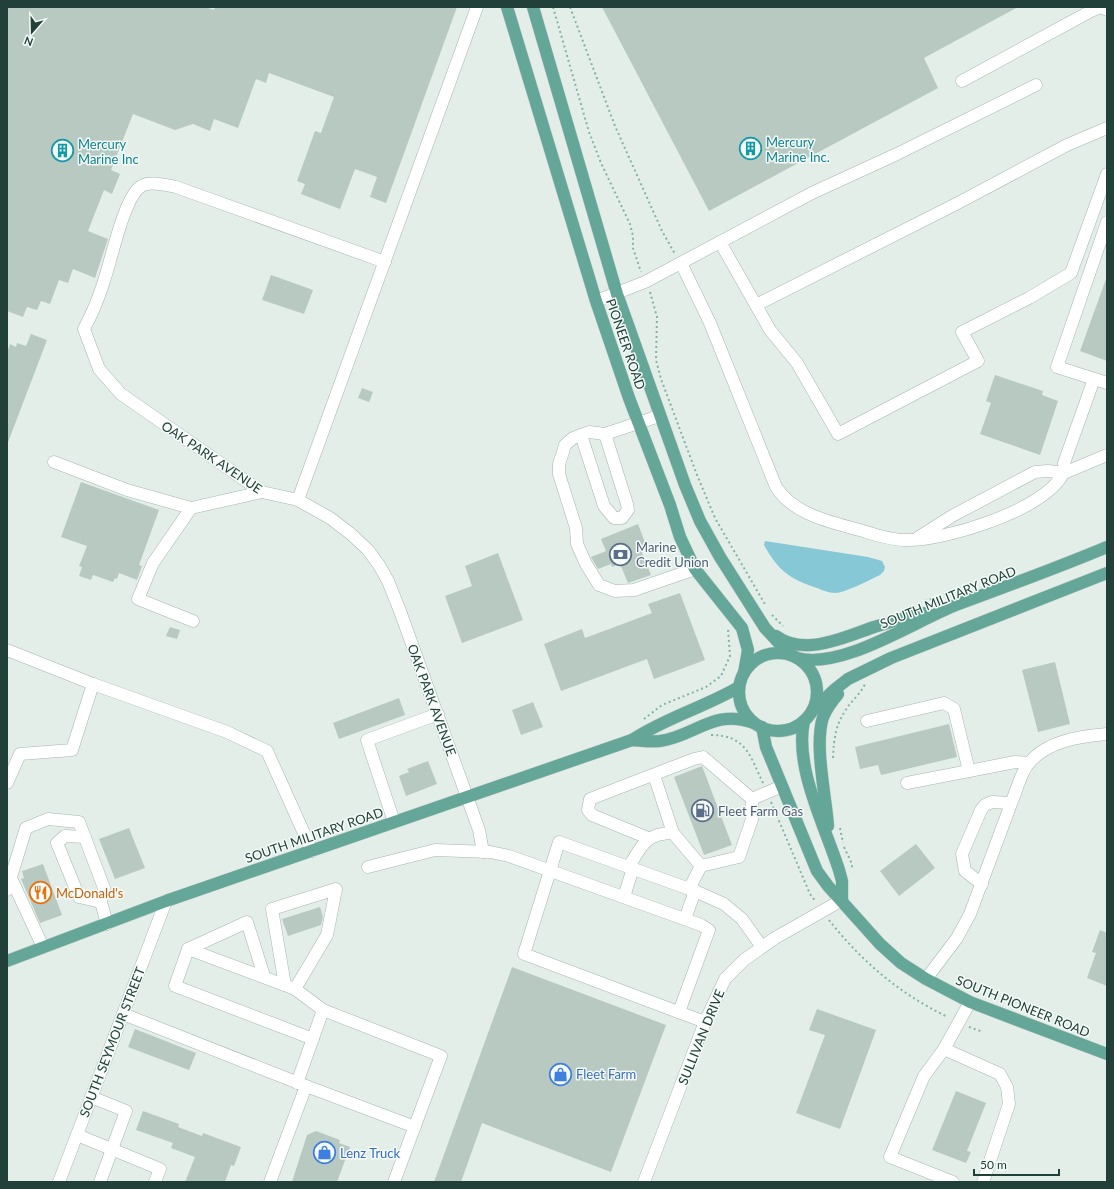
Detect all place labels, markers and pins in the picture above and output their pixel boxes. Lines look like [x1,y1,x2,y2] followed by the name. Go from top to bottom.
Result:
[766,134,830,165] place label: Mercury Marine Inc.
[78,136,139,167] place label: Mercury Marine Inc
[737,136,763,162] building icon: Mercury Marine Inc.
[50,138,76,164] building icon: Mercury Marine Inc
[636,539,709,570] place label: Marine Credit Union
[607,541,633,567] bank icon: Marine Credit Union
[690,798,716,824] fuel station icon: Fleet Farm Gas
[718,803,804,819] place label: Fleet Farm Gas
[27,880,53,906] restaurant icon: McDonald's
[56,885,124,901] place label: McDonald's
[547,1061,573,1087] shop icon: Fleet Farm
[576,1066,636,1082] place label: Fleet Farm
[312,1140,338,1166] shop icon: Lenz Truck
[340,1145,401,1161] place label: Lenz Truck

